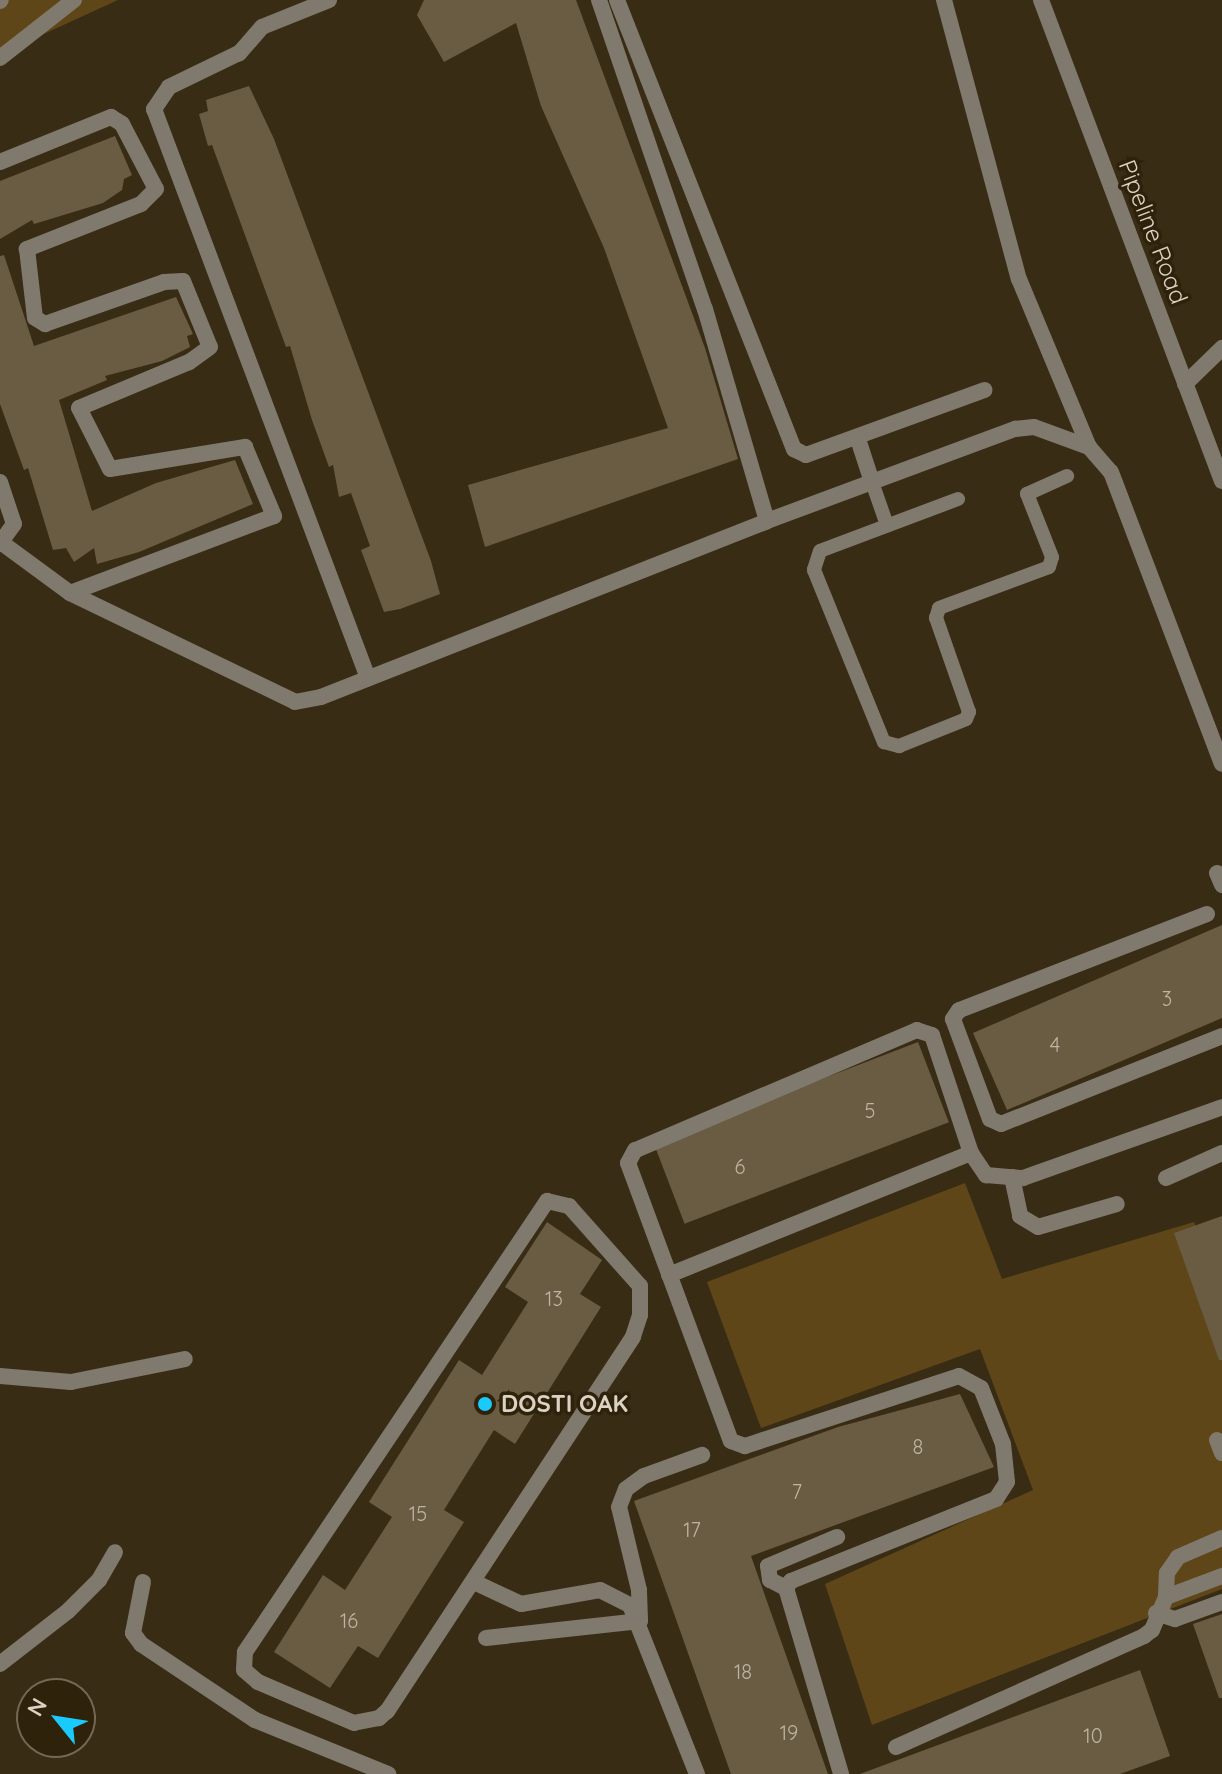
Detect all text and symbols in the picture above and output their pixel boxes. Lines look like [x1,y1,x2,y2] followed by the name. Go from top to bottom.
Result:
[1112,156,1194,308] street label: Pipeline Road
[1162,986,1172,1010] house number: 3
[1050,1032,1060,1056] house number: 4
[865,1098,875,1122] house number: 5
[735,1154,745,1178] house number: 6
[545,1286,563,1310] house number: 13
[501,1390,628,1418] place label: DOSTI OAK
[476,1395,494,1413] marker: DOSTI OAK
[913,1434,923,1458] house number: 8
[792,1479,802,1503] house number: 7
[409,1501,427,1525] house number: 15
[683,1517,701,1541] house number: 17
[340,1608,358,1632] house number: 16
[734,1659,752,1683] house number: 18
[16,1678,96,1758] north arrow
[21,1693,53,1721] text: N
[780,1720,798,1744] house number: 19
[1083,1723,1103,1747] house number: 10

